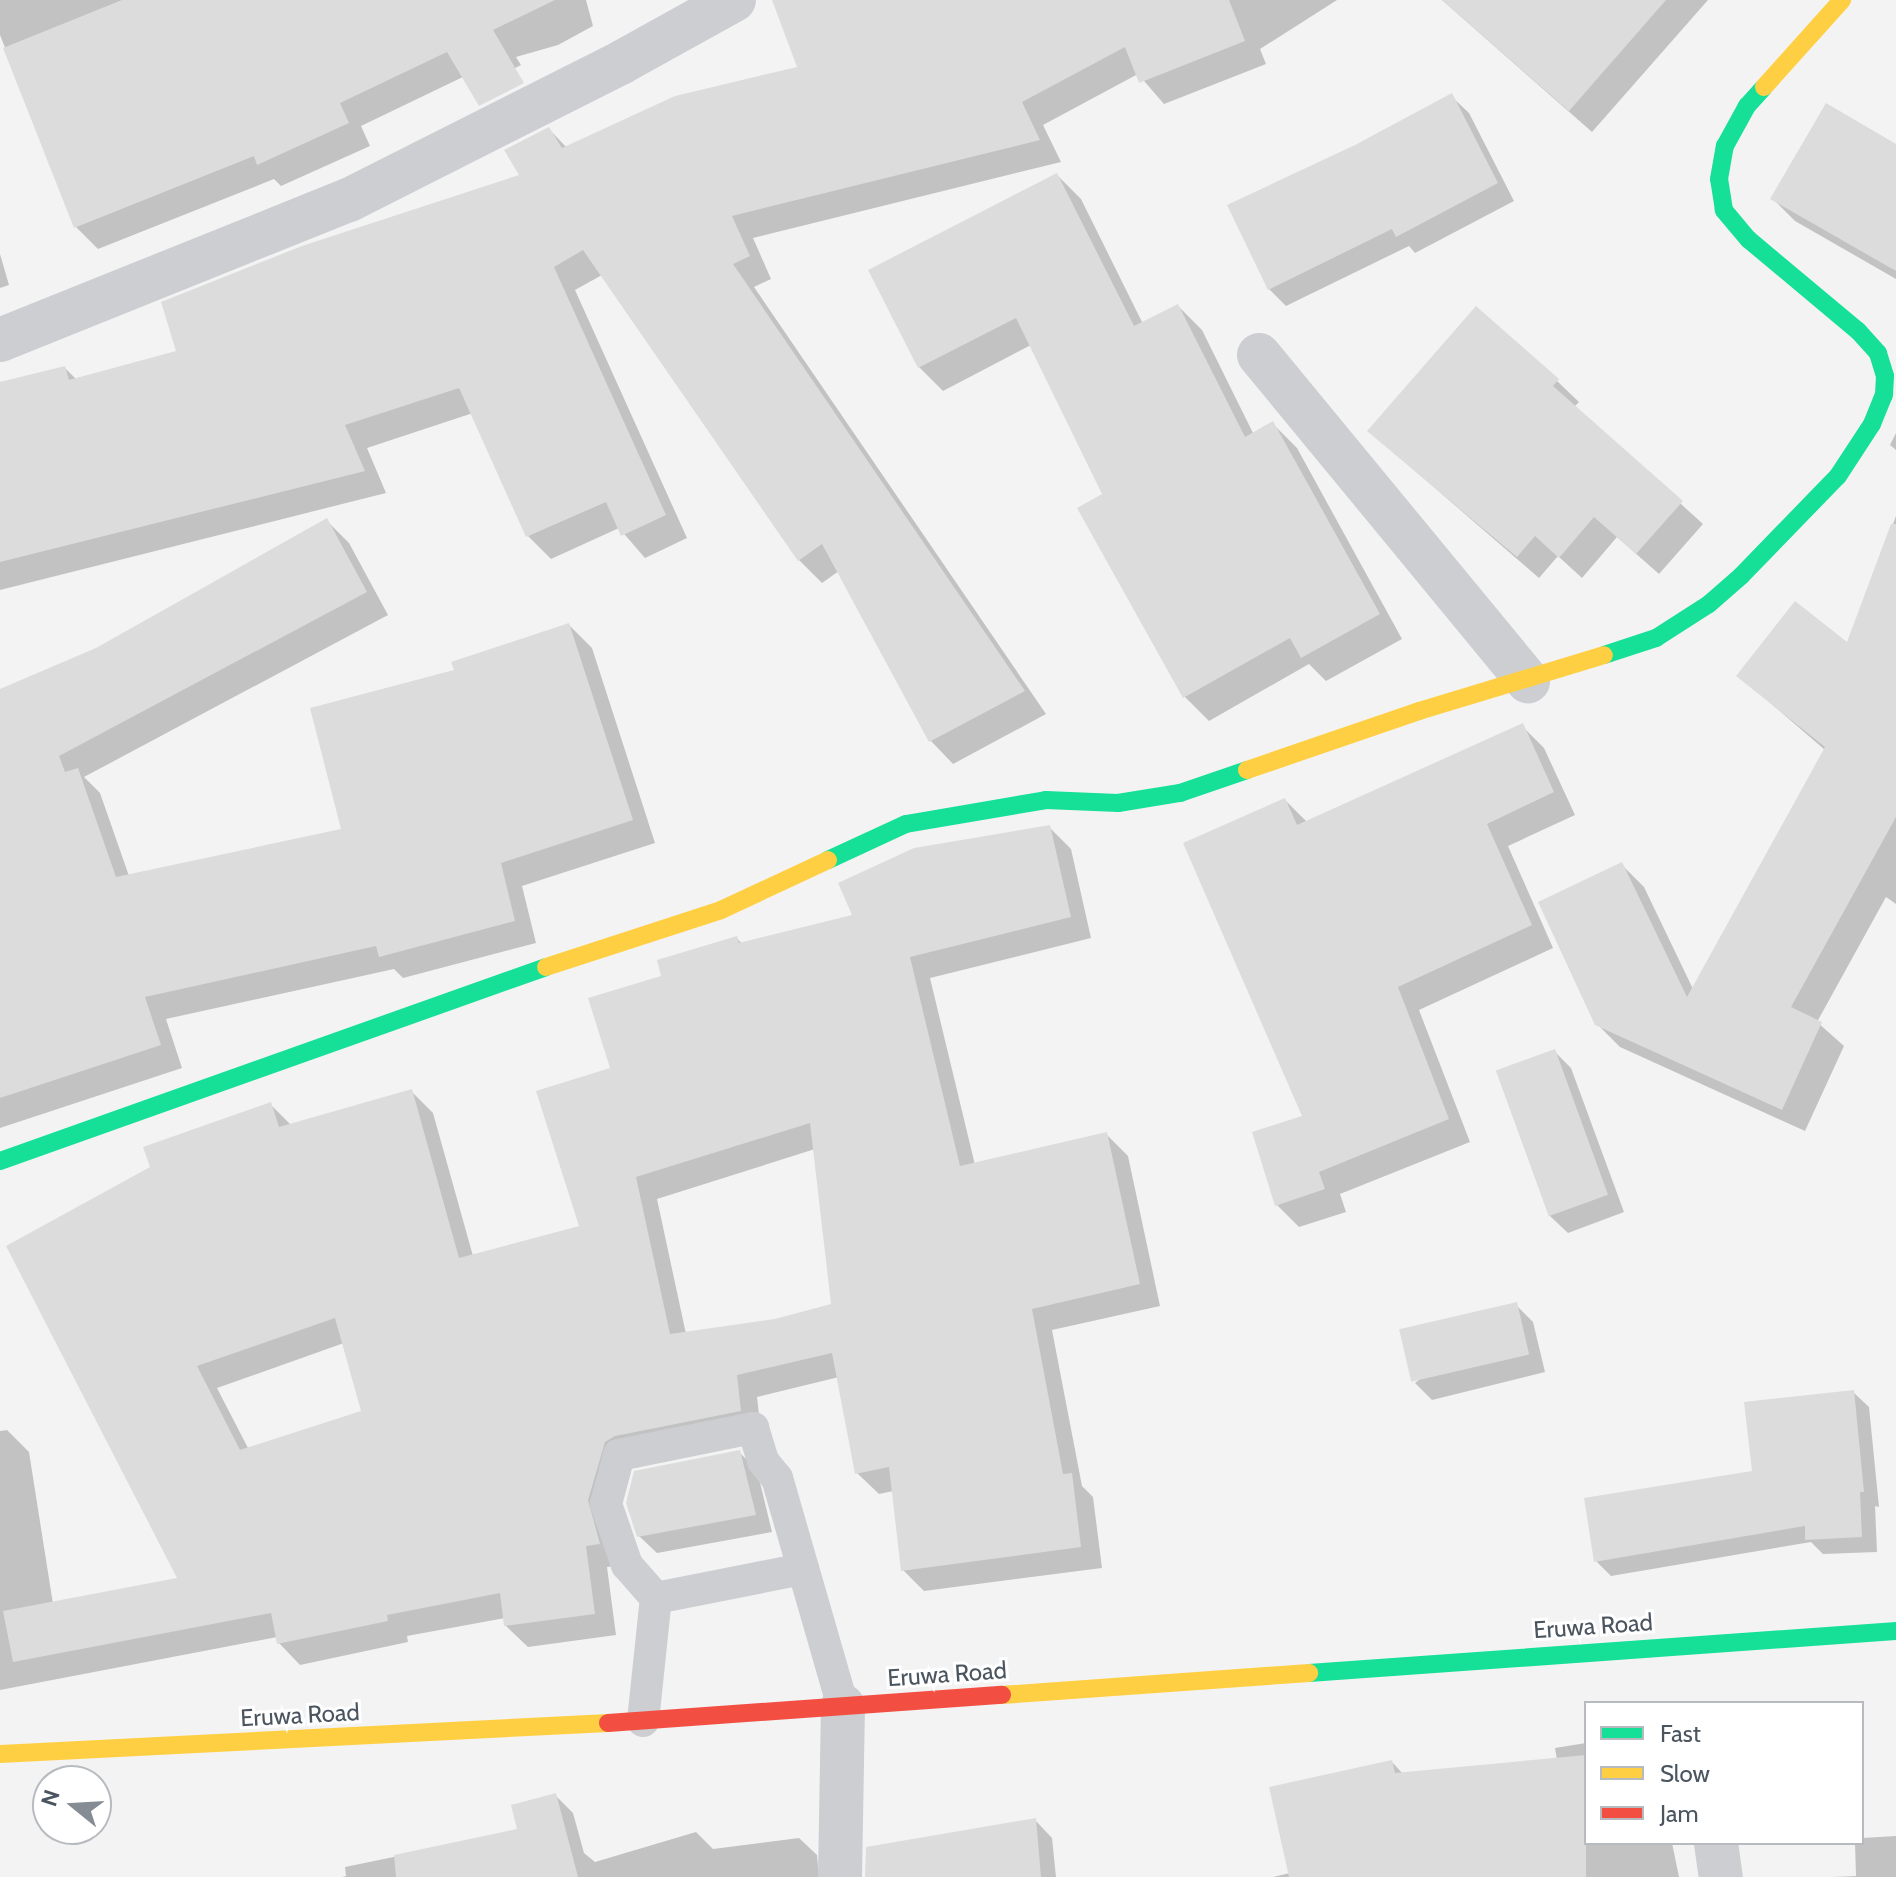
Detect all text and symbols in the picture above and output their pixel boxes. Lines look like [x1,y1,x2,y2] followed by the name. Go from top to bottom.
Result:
[1532,1607,1654,1645] street label: Eruwa Road
[886,1655,1008,1693] street label: Eruwa Road
[240,1697,360,1733] street label: Eruwa Road
[1584,1701,1864,1845] legend
[1660,1719,1701,1748] text: Fast
[1660,1759,1710,1788] text: Slow
[32,1765,112,1845] north arrow
[35,1786,66,1810] text: N
[1660,1799,1698,1828] text: Jam

